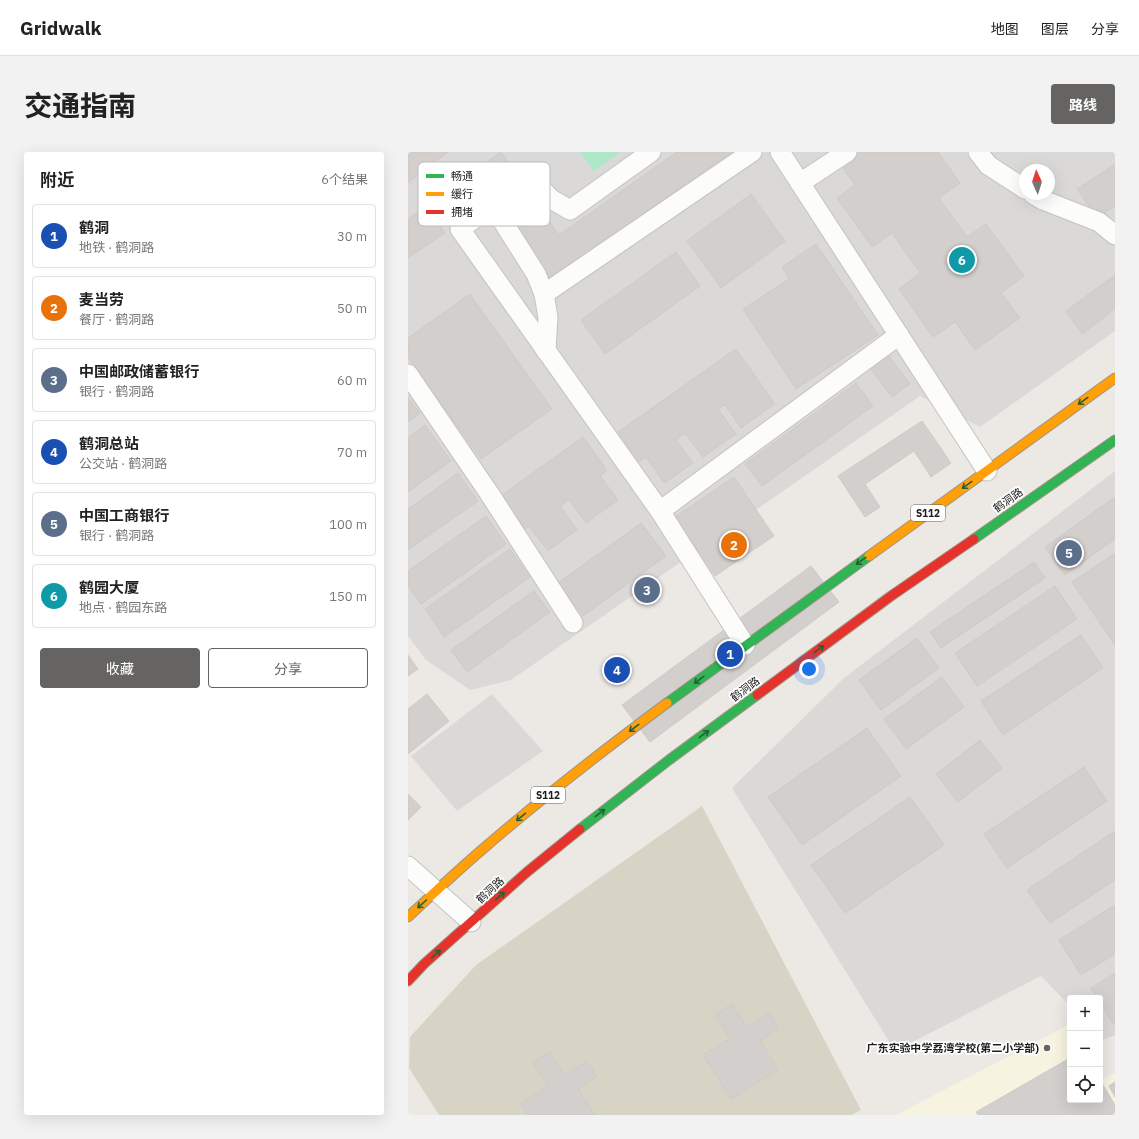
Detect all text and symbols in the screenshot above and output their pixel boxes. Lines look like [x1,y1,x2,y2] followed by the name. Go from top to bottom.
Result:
[20,16,102,40] text: Gridwalk
[991,20,1019,38] text: 地图
[1041,20,1069,38] text: 图层
[1091,20,1119,38] text: 分享
[1051,84,1115,124] button: 路线
[24,87,136,124] text: 交通指南
[418,162,550,226] legend
[1019,164,1055,200] north arrow
[40,169,74,191] text: 附近
[451,169,473,183] text: 畅通
[321,171,368,188] text: 6个结果
[451,187,473,201] text: 缓行
[451,205,473,219] text: 拥堵
[79,218,109,237] text: 鹤洞
[50,228,58,245] text: 1
[337,228,367,245] text: 30 m
[79,239,154,256] text: 地铁 · 鹤洞路
[949,245,975,275] pin: 6
[79,290,124,309] text: 麦当劳
[50,300,58,317] text: 2
[337,300,367,317] text: 50 m
[79,311,154,328] text: 餐厅 · 鹤洞路
[79,362,199,381] text: 中国邮政储蓄银行
[50,372,58,389] text: 3
[337,372,367,389] text: 60 m
[79,383,154,400] text: 银行 · 鹤洞路
[1078,397,1089,405] one-way arrow
[79,434,139,453] text: 鹤洞总站
[50,444,58,461] text: 4
[337,444,367,461] text: 70 m
[79,455,167,472] text: 公交站 · 鹤洞路
[962,481,973,489] one-way arrow
[990,485,1026,515] street label: 鹤洞路
[911,505,945,521] road number: S112
[79,506,169,525] text: 中国工商银行
[50,516,58,533] text: 5
[329,516,367,533] text: 100 m
[79,527,154,544] text: 银行 · 鹤洞路
[721,530,747,560] pin: 2
[1056,538,1082,568] pin: 5
[856,557,867,566] one-way arrow
[634,575,660,605] pin: 3
[79,578,139,597] text: 鹤园大厦
[50,588,58,605] text: 6
[329,588,367,605] text: 150 m
[79,599,167,616] text: 地点 · 鹤园东路
[717,639,743,669] pin: 1
[814,644,825,653] one-way arrow
[40,648,200,688] button: 收藏
[208,648,368,688] button: 分享
[604,655,630,685] pin: 4
[799,659,819,679] your location
[728,673,762,705] street label: 鹤洞路
[693,675,704,684] one-way arrow
[628,723,639,732] one-way arrow
[698,730,709,739] one-way arrow
[531,787,565,803] road number: S112
[595,809,606,818] one-way arrow
[515,812,526,821] one-way arrow
[473,874,507,906] street label: 鹤洞路
[495,892,506,901] one-way arrow
[418,899,428,908] one-way arrow
[431,949,441,958] one-way arrow
[1067,995,1103,1103] map controls
[1067,995,1103,1031] button: +
[1067,1031,1103,1067] button: −
[867,1041,1039,1055] place label: 广东实验中学荔湾学校(第二小学部)
[1042,1043,1052,1053] marker: 广东实验中学荔湾学校(第二小学部)
[1067,1067,1103,1103] button: locate

